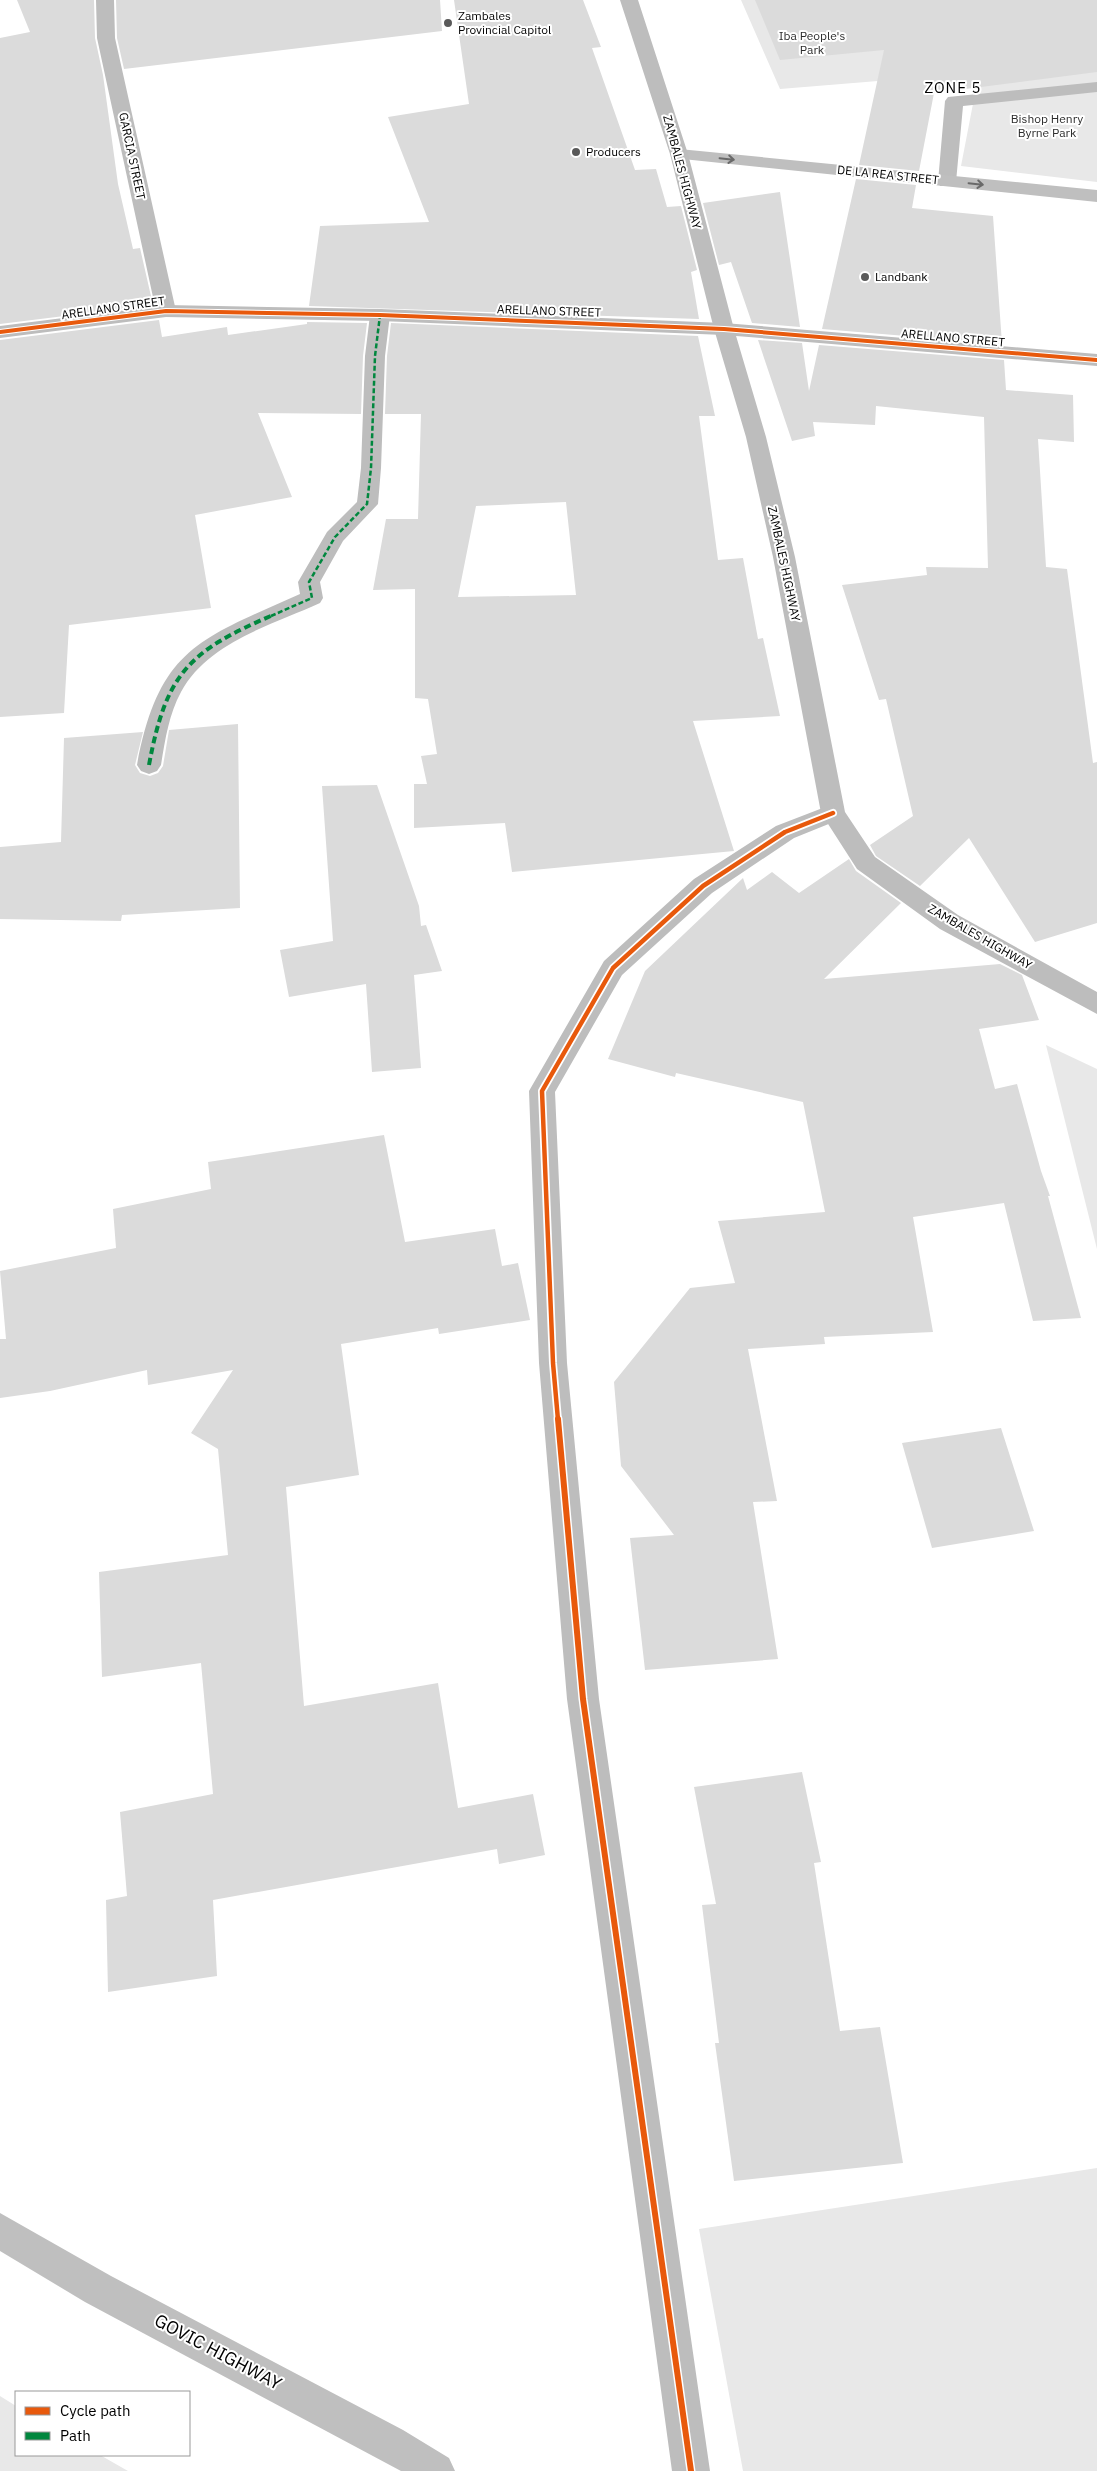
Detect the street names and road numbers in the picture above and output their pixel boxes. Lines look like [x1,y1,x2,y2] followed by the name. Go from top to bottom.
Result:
[116,111,149,201] street label: GARCIA STREET
[660,113,705,231] street label: ZAMBALES HIGHWAY
[837,162,940,187] street label: DE LA REA STREET
[60,293,166,322] street label: ARELLANO STREET
[497,301,602,320] street label: ARELLANO STREET
[900,325,1006,350] street label: ARELLANO STREET
[765,505,804,623] street label: ZAMBALES HIGHWAY
[926,901,1035,972] street label: ZAMBALES HIGHWAY
[151,2308,286,2395] street label: GOVIC HIGHWAY

